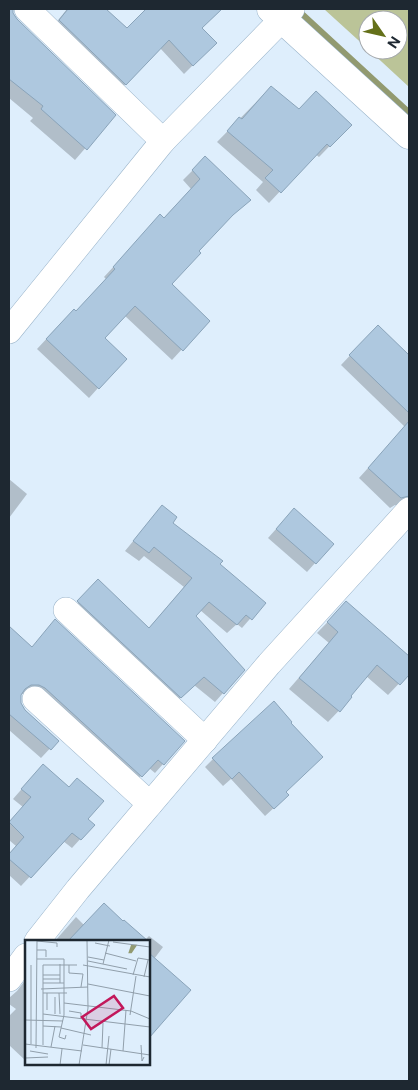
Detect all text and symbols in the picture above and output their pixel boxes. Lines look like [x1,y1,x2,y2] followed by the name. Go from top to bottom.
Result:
[358,10,408,60] north arrow
[384,33,403,51] text: N
[25,940,150,1065] inset map

